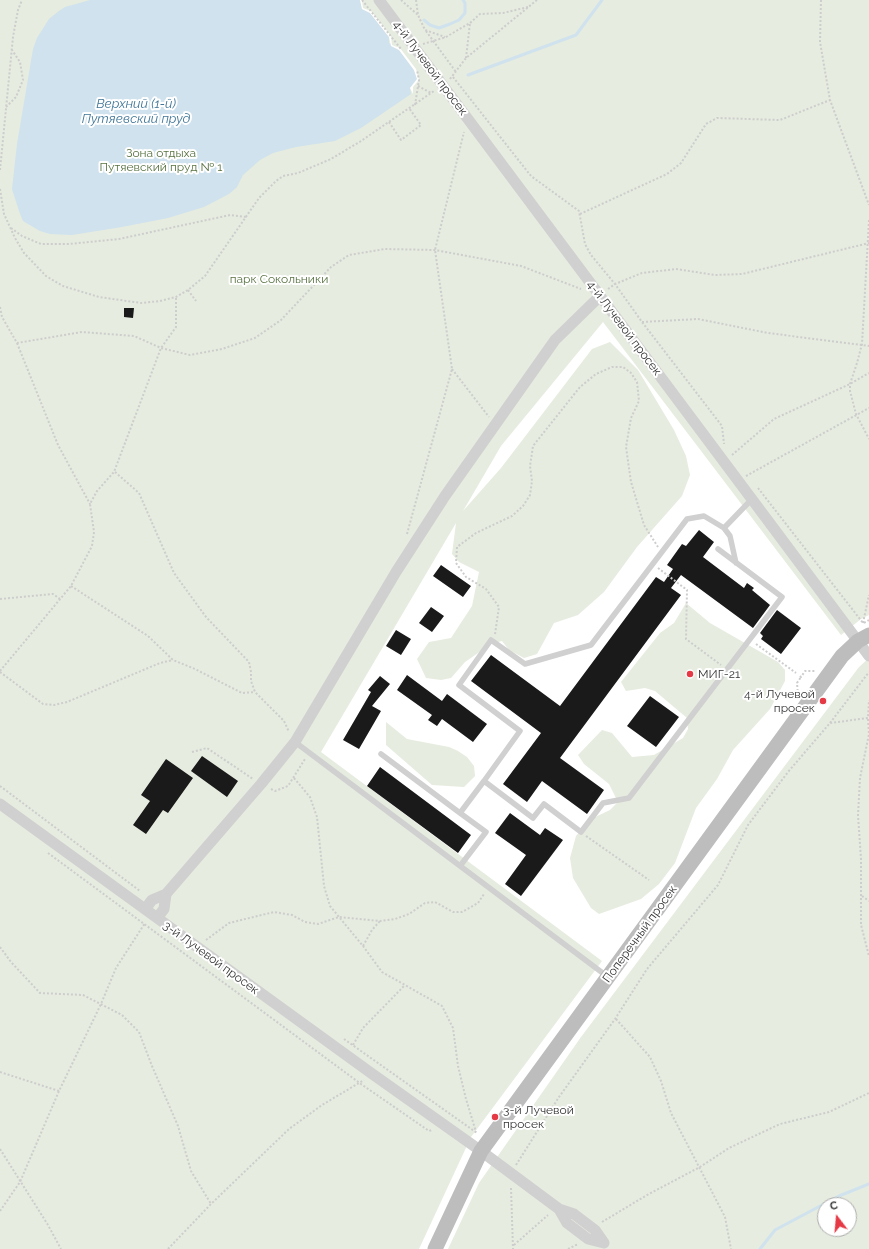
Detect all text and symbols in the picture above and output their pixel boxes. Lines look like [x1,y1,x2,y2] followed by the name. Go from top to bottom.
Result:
[390,18,470,118] street label: 4-й Лучевой просек
[82,96,190,127] water label: Верхний (1-й) Путяевский пруд
[100,146,222,174] park label: Зона отдыха Путяевский пруд № 1
[230,272,328,286] park label: парк Сокольники
[584,278,664,378] street label: 4-й Лучевой просек
[698,667,740,681] place label: МИГ-21
[685,669,695,679] marker: МИГ-21
[744,687,815,715] place label: 4-й Лучевой просек
[818,696,828,706] marker: 4-й Лучевой просек
[600,883,680,985] street label: Поперечный просек
[160,918,262,998] street label: 3-й Лучевой просек
[503,1103,574,1131] place label: 3-й Лучевой просек
[490,1112,500,1122] marker: 3-й Лучевой просек
[817,1197,857,1237] north arrow
[828,1199,839,1213] text: С

